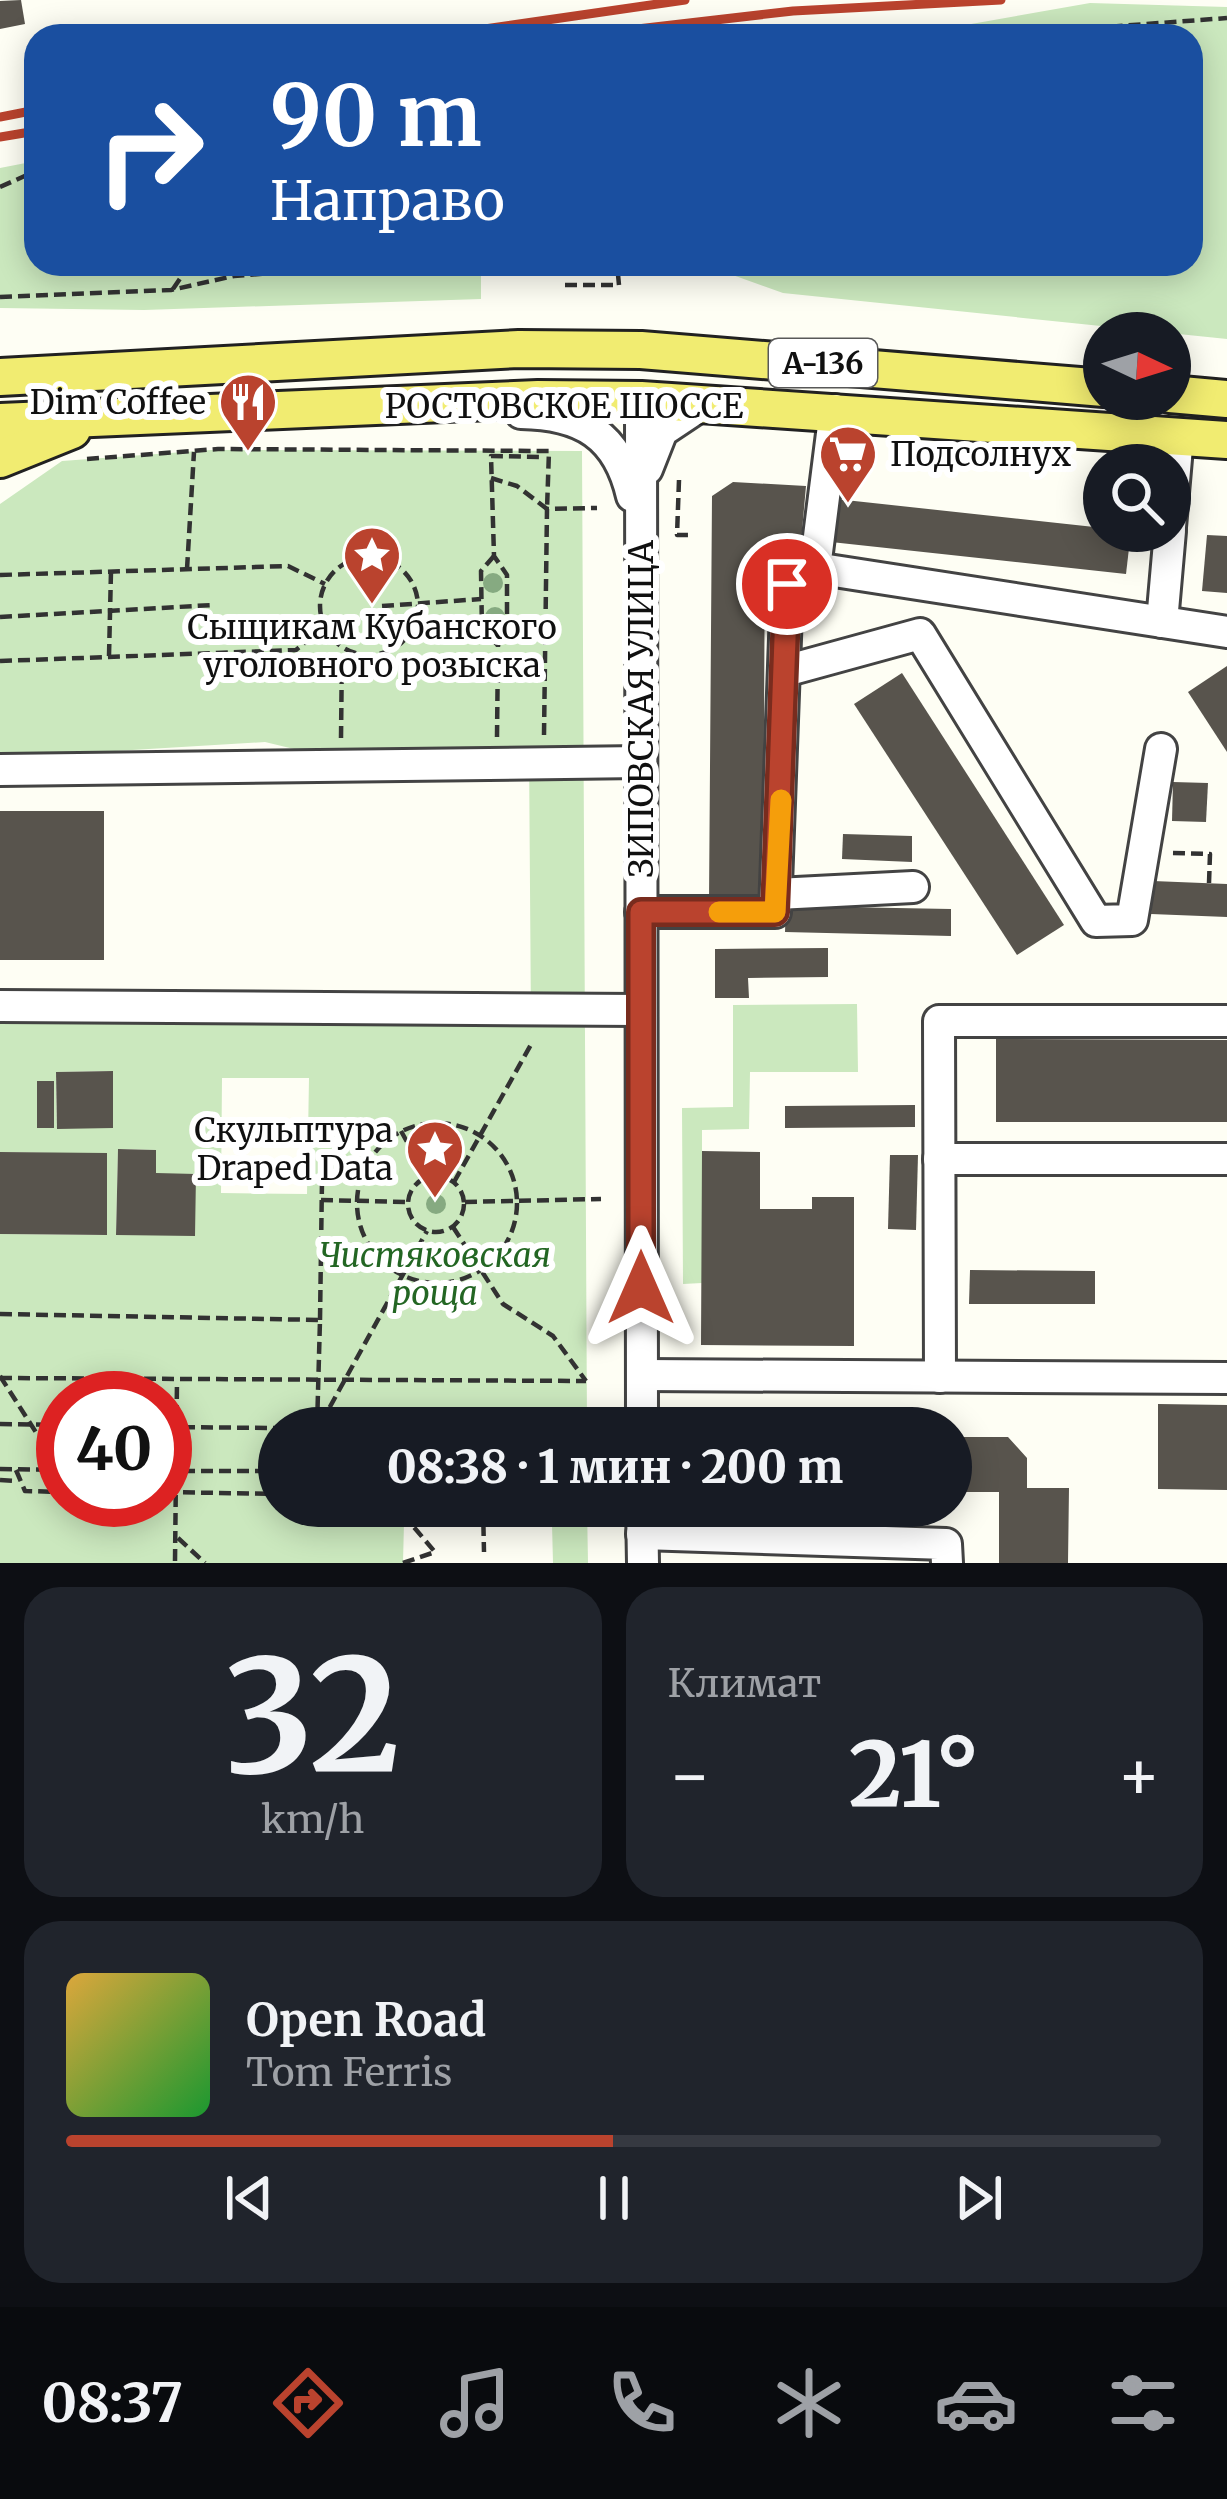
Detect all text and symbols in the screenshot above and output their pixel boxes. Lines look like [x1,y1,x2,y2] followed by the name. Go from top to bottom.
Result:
[270,63,482,169] text: 90 m
[72,72,228,228] icon: right
[270,167,505,235] text: Направо
[1083,312,1191,420] north arrow
[1083,312,1191,552] map controls
[769,339,877,387] road number: А-136
[217,371,279,453] restaurant icon: Dim Coffee
[30,382,206,423] place label: Dim Coffee
[385,386,743,427] street label: РОСТОВСКОЕ ШОССЕ
[817,423,879,505] supermarket icon: Подсолнух
[890,434,1071,475] place label: Подсолнух
[1083,444,1191,552] button: search
[341,524,403,606] place icon: Сыщикам Кубанского уголовного розыска
[736,533,838,635] pin
[621,539,662,878] street label: ЗИПОВСКАЯ УЛИЦА
[754,551,820,617] icon: arrive
[187,607,557,686] place label: Сыщикам Кубанского уголовного розыска
[194,1110,393,1189] place label: Скульптура Draped Data
[404,1118,466,1200] place icon: Скульптура Draped Data
[578,1225,704,1351] position arrow
[319,1235,551,1314] park label: Чистяковская роща
[36,1371,192,1527] speed limit sign: 40
[387,1439,843,1495] text: 08:38 · 1 мин · 200 m
[224,1618,401,1815] text: 32
[668,1659,822,1708] text: Климат
[849,1718,980,1832] text: 21°
[668,1734,712,1817] text: −
[1117,1734,1161,1817] text: +
[261,1795,364,1844] text: km/h
[246,1992,486,2048] text: Open Road
[246,2048,452,2097] text: Tom Ferris
[216,2165,282,2231] icon: previous
[581,2165,647,2231] icon: pause
[946,2165,1012,2231] icon: next
[266,2361,350,2445] icon: directions
[433,2361,517,2445] icon: music
[600,2361,684,2445] icon: phone
[767,2361,851,2445] icon: climate
[934,2361,1018,2445] icon: car
[1101,2361,1185,2445] icon: filters
[42,2369,183,2437] text: 08:37

